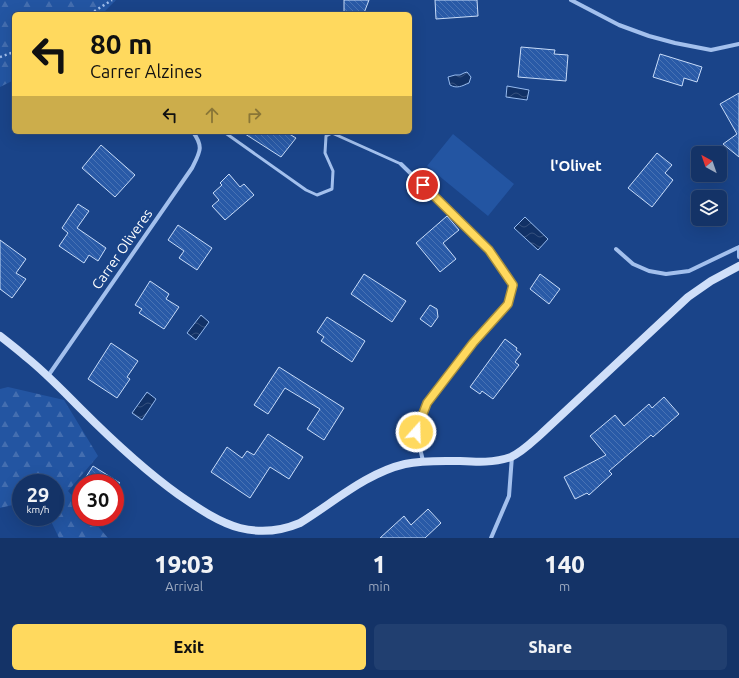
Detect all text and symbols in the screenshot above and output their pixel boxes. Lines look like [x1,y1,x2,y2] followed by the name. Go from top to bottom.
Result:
[24,28,76,80] icon: left
[90,28,152,59] text: 80 m
[90,61,202,81] text: Carrer Alzines
[159,104,181,126] icon: left
[201,104,223,126] icon: ahead
[243,104,265,126] icon: right
[691,146,727,182] north arrow
[691,146,727,226] map controls
[550,157,602,174] district label: l'Olivet
[406,168,440,202] pin
[412,174,434,196] icon: arrive
[691,190,727,226] button: layers
[88,206,156,292] street label: Carrer Oliveres
[395,411,437,453] position arrow
[72,474,124,526] speed limit sign: 30
[27,483,49,506] text: 29
[26,504,50,515] text: km/h
[154,551,214,578] text: 19:03
[372,551,386,578] text: 1
[544,551,585,578] text: 140
[165,579,203,593] text: Arrival
[368,579,390,593] text: min
[559,579,570,593] text: m
[12,624,366,670] button: Exit
[374,624,727,670] button: Share

